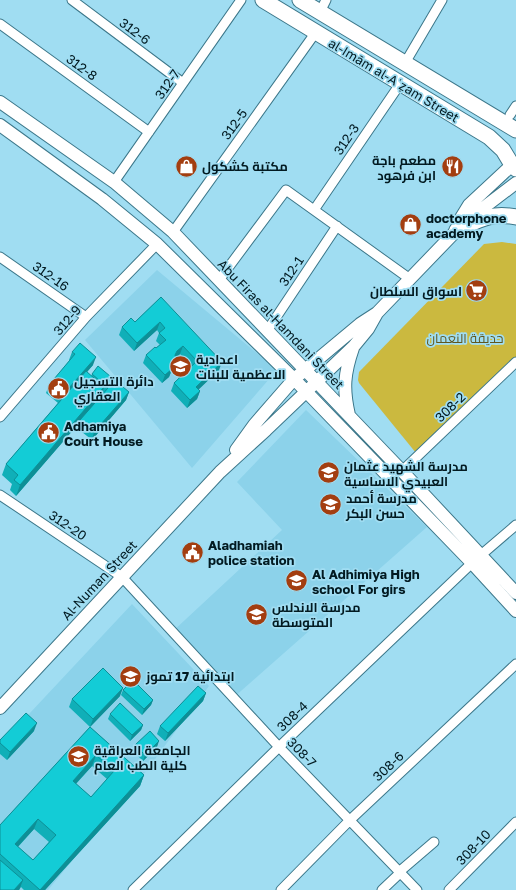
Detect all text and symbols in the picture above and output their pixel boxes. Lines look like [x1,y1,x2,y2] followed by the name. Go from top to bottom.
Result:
[117,14,154,48] street label: 312-6
[326,35,462,125] street label: al-Imām al-Aʿẓam Street
[63,50,101,84] street label: 312-8
[151,66,183,102] street label: 312-7
[218,106,250,142] street label: 312-5
[330,120,362,158] street label: 312-3
[372,152,436,184] place label: مطعم باجة ابن فرهود
[173,153,199,179] shop icon: مكتبة كشكول
[439,154,465,180] restaurant icon: مطعم باجة ابن فرهود
[202,158,288,175] place label: مكتبة كشكول
[426,210,507,241] place label: doctorphone academy
[398,212,424,238] shop icon: doctorphone academy
[275,253,307,289] street label: 312-1
[215,256,347,392] street label: Abu Firas al-Hamdani Street
[30,258,72,294] street label: 312-16
[464,278,490,304] supermarket icon: اسواق السلطان
[370,283,462,300] place label: اسواق السلطان
[50,302,84,338] street label: 312-9
[426,330,504,346] park label: حديقة النعمان
[196,351,286,382] place label: اعدادية الاعظمية للبنات
[167,353,193,379] school or university icon: اعدادية الاعظمية للبنات
[74,373,154,408] place label: دائرة التسجيل العقاري
[45,375,71,401] public building icon: دائرة التسجيل العقاري
[431,389,469,425] street label: 308-2
[64,418,143,449] place label: Adhamiya Court House
[35,420,61,446] public building icon: Adhamiya Court House
[344,458,468,493] place label: مدرسة الشهيد عثمان العبيدي الاساسية
[316,460,342,486] school or university icon: مدرسة الشهيد عثمان العبيدي الاساسية
[345,490,417,521] place label: مدرسة أحمد حسن البكر
[318,492,344,518] school or university icon: مدرسة أحمد حسن البكر
[46,507,90,543] street label: 312-20
[58,537,140,623] street label: Al-Numan Street
[208,537,295,568] place label: Aladhamiah police station
[180,539,206,565] public building icon: Aladhamiah police station
[312,566,420,597] place label: Al Adhimiya High school For girs
[284,568,310,594] school or university icon: Al Adhimiya High school For girs
[272,599,361,631] place label: مدرسة الاندلس المتوسطة
[244,601,270,627] school or university icon: مدرسة الاندلس المتوسطة
[117,663,143,689] school or university icon: ابتدائية 17 تموز
[145,668,235,685] place label: ابتدائية 17 تموز
[273,698,311,734] street label: 308-4
[284,734,320,770] street label: 308-7
[94,742,191,775] place label: الجامعة العراقية كلية الطب العام
[65,744,91,770] school or university icon: الجامعة العراقية كلية الطب العام
[369,748,407,784] street label: 308-6
[452,826,494,868] street label: 308-10

